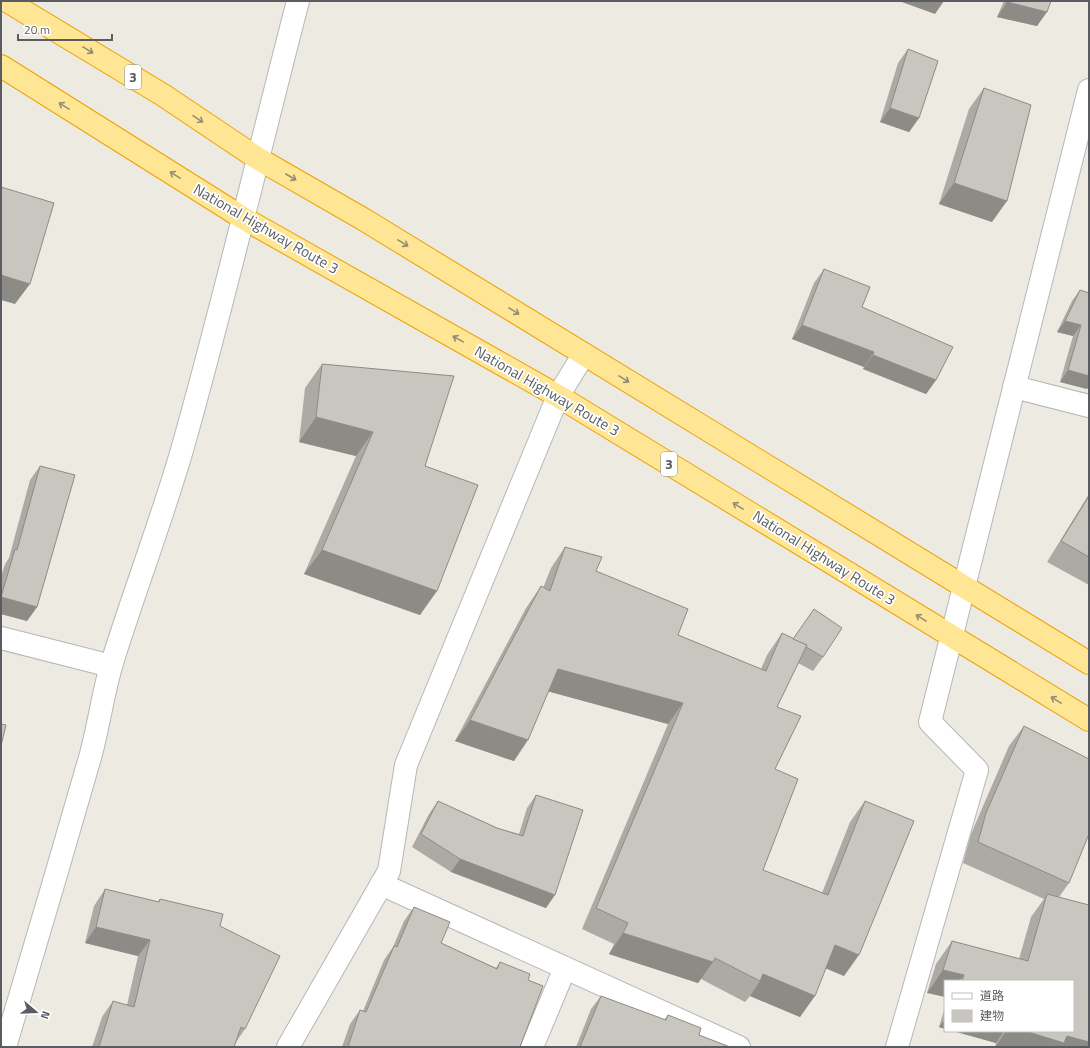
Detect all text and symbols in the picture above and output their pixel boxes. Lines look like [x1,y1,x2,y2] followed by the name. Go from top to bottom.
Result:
[18,16,112,42] scale bar
[24,20,50,39] text: 20 m
[82,46,93,54] one-way arrow
[125,65,141,89] road number: 3
[59,102,70,110] one-way arrow
[193,114,204,123] one-way arrow
[170,171,181,179] one-way arrow
[285,174,297,182] one-way arrow
[189,177,343,280] street label: National Highway Route 3
[397,239,408,247] one-way arrow
[508,307,519,315] one-way arrow
[452,335,464,342] one-way arrow
[470,339,624,442] street label: National Highway Route 3
[618,375,629,383] one-way arrow
[661,452,677,476] road number: 3
[733,502,744,510] one-way arrow
[748,504,900,611] street label: National Highway Route 3
[916,614,927,622] one-way arrow
[1051,696,1062,704] one-way arrow
[944,980,1074,1032] legend
[980,986,1004,1005] text: 道路
[16,992,56,1032] north arrow
[980,1006,1004,1025] text: 建物
[37,1009,54,1021] text: N

